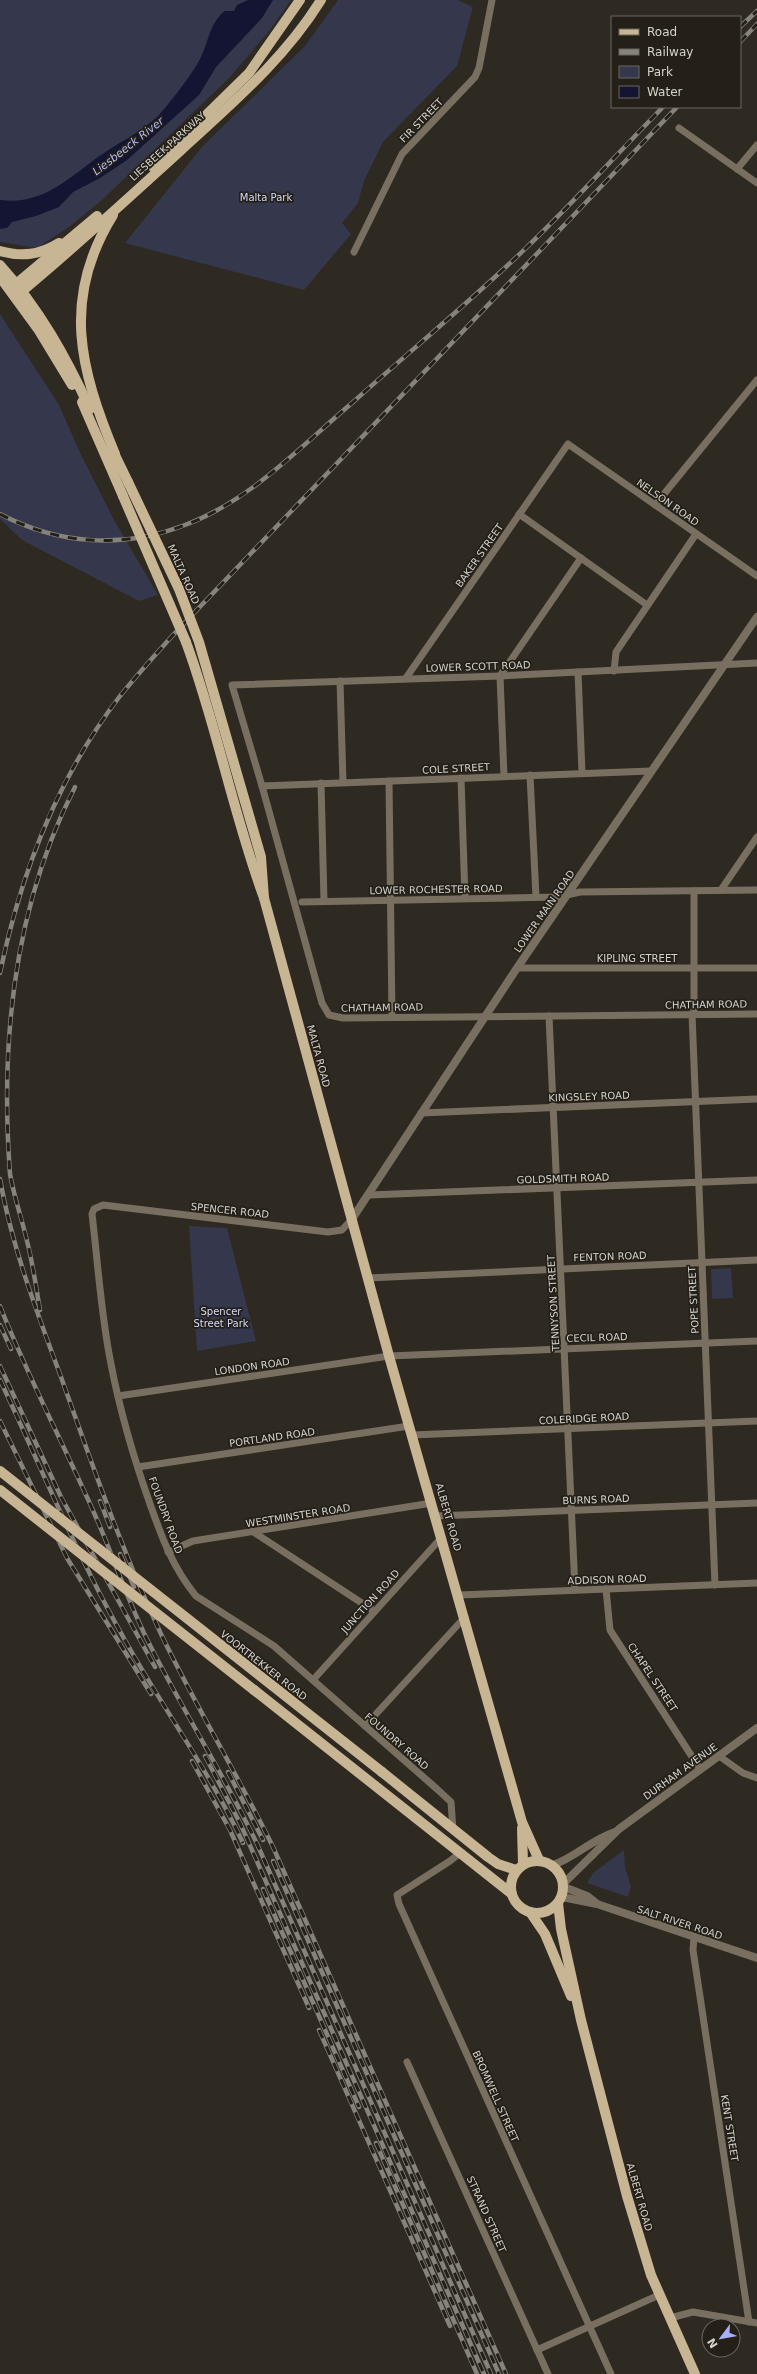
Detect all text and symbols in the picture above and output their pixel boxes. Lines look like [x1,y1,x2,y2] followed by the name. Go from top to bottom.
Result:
[611,16,741,108] legend
[647,25,677,39] text: Road
[647,45,693,59] text: Railway
[647,65,673,79] text: Park
[647,85,683,99] text: Water
[398,95,446,145] street label: FIR STREET
[127,109,208,183] street label: LIESBEEK PARKWAY
[90,114,168,178] water label: Liesbeeck River
[240,192,292,203] park label: Malta Park
[634,477,701,528] street label: NELSON ROAD
[453,521,506,589] street label: BAKER STREET
[165,543,202,606] street label: MALTA ROAD
[425,659,531,674] street label: LOWER SCOTT ROAD
[422,761,491,776] street label: COLE STREET
[512,868,577,954] street label: LOWER MAIN ROAD
[369,883,503,896] street label: LOWER ROCHESTER ROAD
[597,953,678,964] street label: KIPLING STREET
[665,998,747,1011] street label: CHATHAM ROAD
[341,1001,423,1014] street label: CHATHAM ROAD
[305,1024,332,1089] street label: MALTA ROAD
[548,1090,630,1103] street label: KINGSLEY ROAD
[516,1171,610,1186] street label: GOLDSMITH ROAD
[190,1201,270,1220] street label: SPENCER ROAD
[573,1250,647,1263] street label: FENTON ROAD
[545,1254,562,1352] street label: TENNYSON STREET
[686,1265,701,1334] street label: POPE STREET
[193,1306,249,1329] park label: Spencer Street Park
[566,1331,628,1344] street label: CECIL ROAD
[214,1356,291,1377] street label: LONDON ROAD
[538,1411,630,1426] street label: COLERIDGE ROAD
[229,1426,316,1449] street label: PORTLAND ROAD
[147,1475,185,1555] street label: FOUNDRY ROAD
[434,1482,464,1553] street label: ALBERT ROAD
[562,1493,630,1506] street label: BURNS ROAD
[245,1502,351,1529] street label: WESTMINSTER ROAD
[338,1567,402,1636] street label: JUNCTION ROAD
[567,1573,647,1586] street label: ADDISON ROAD
[218,1628,309,1703] street label: VOORTREKKER ROAD
[625,1641,680,1714] street label: CHAPEL STREET
[363,1711,431,1772] street label: FOUNDRY ROAD
[641,1741,719,1802] street label: DURHAM AVENUE
[636,1903,724,1942] street label: SALT RIVER ROAD
[470,2049,521,2144] street label: BROMWELL STREET
[719,2094,740,2163] street label: KENT STREET
[625,2162,655,2233] street label: ALBERT ROAD
[465,2174,509,2255] street label: STRAND STREET
[701,2318,741,2358] north arrow
[705,2336,721,2350] text: N

